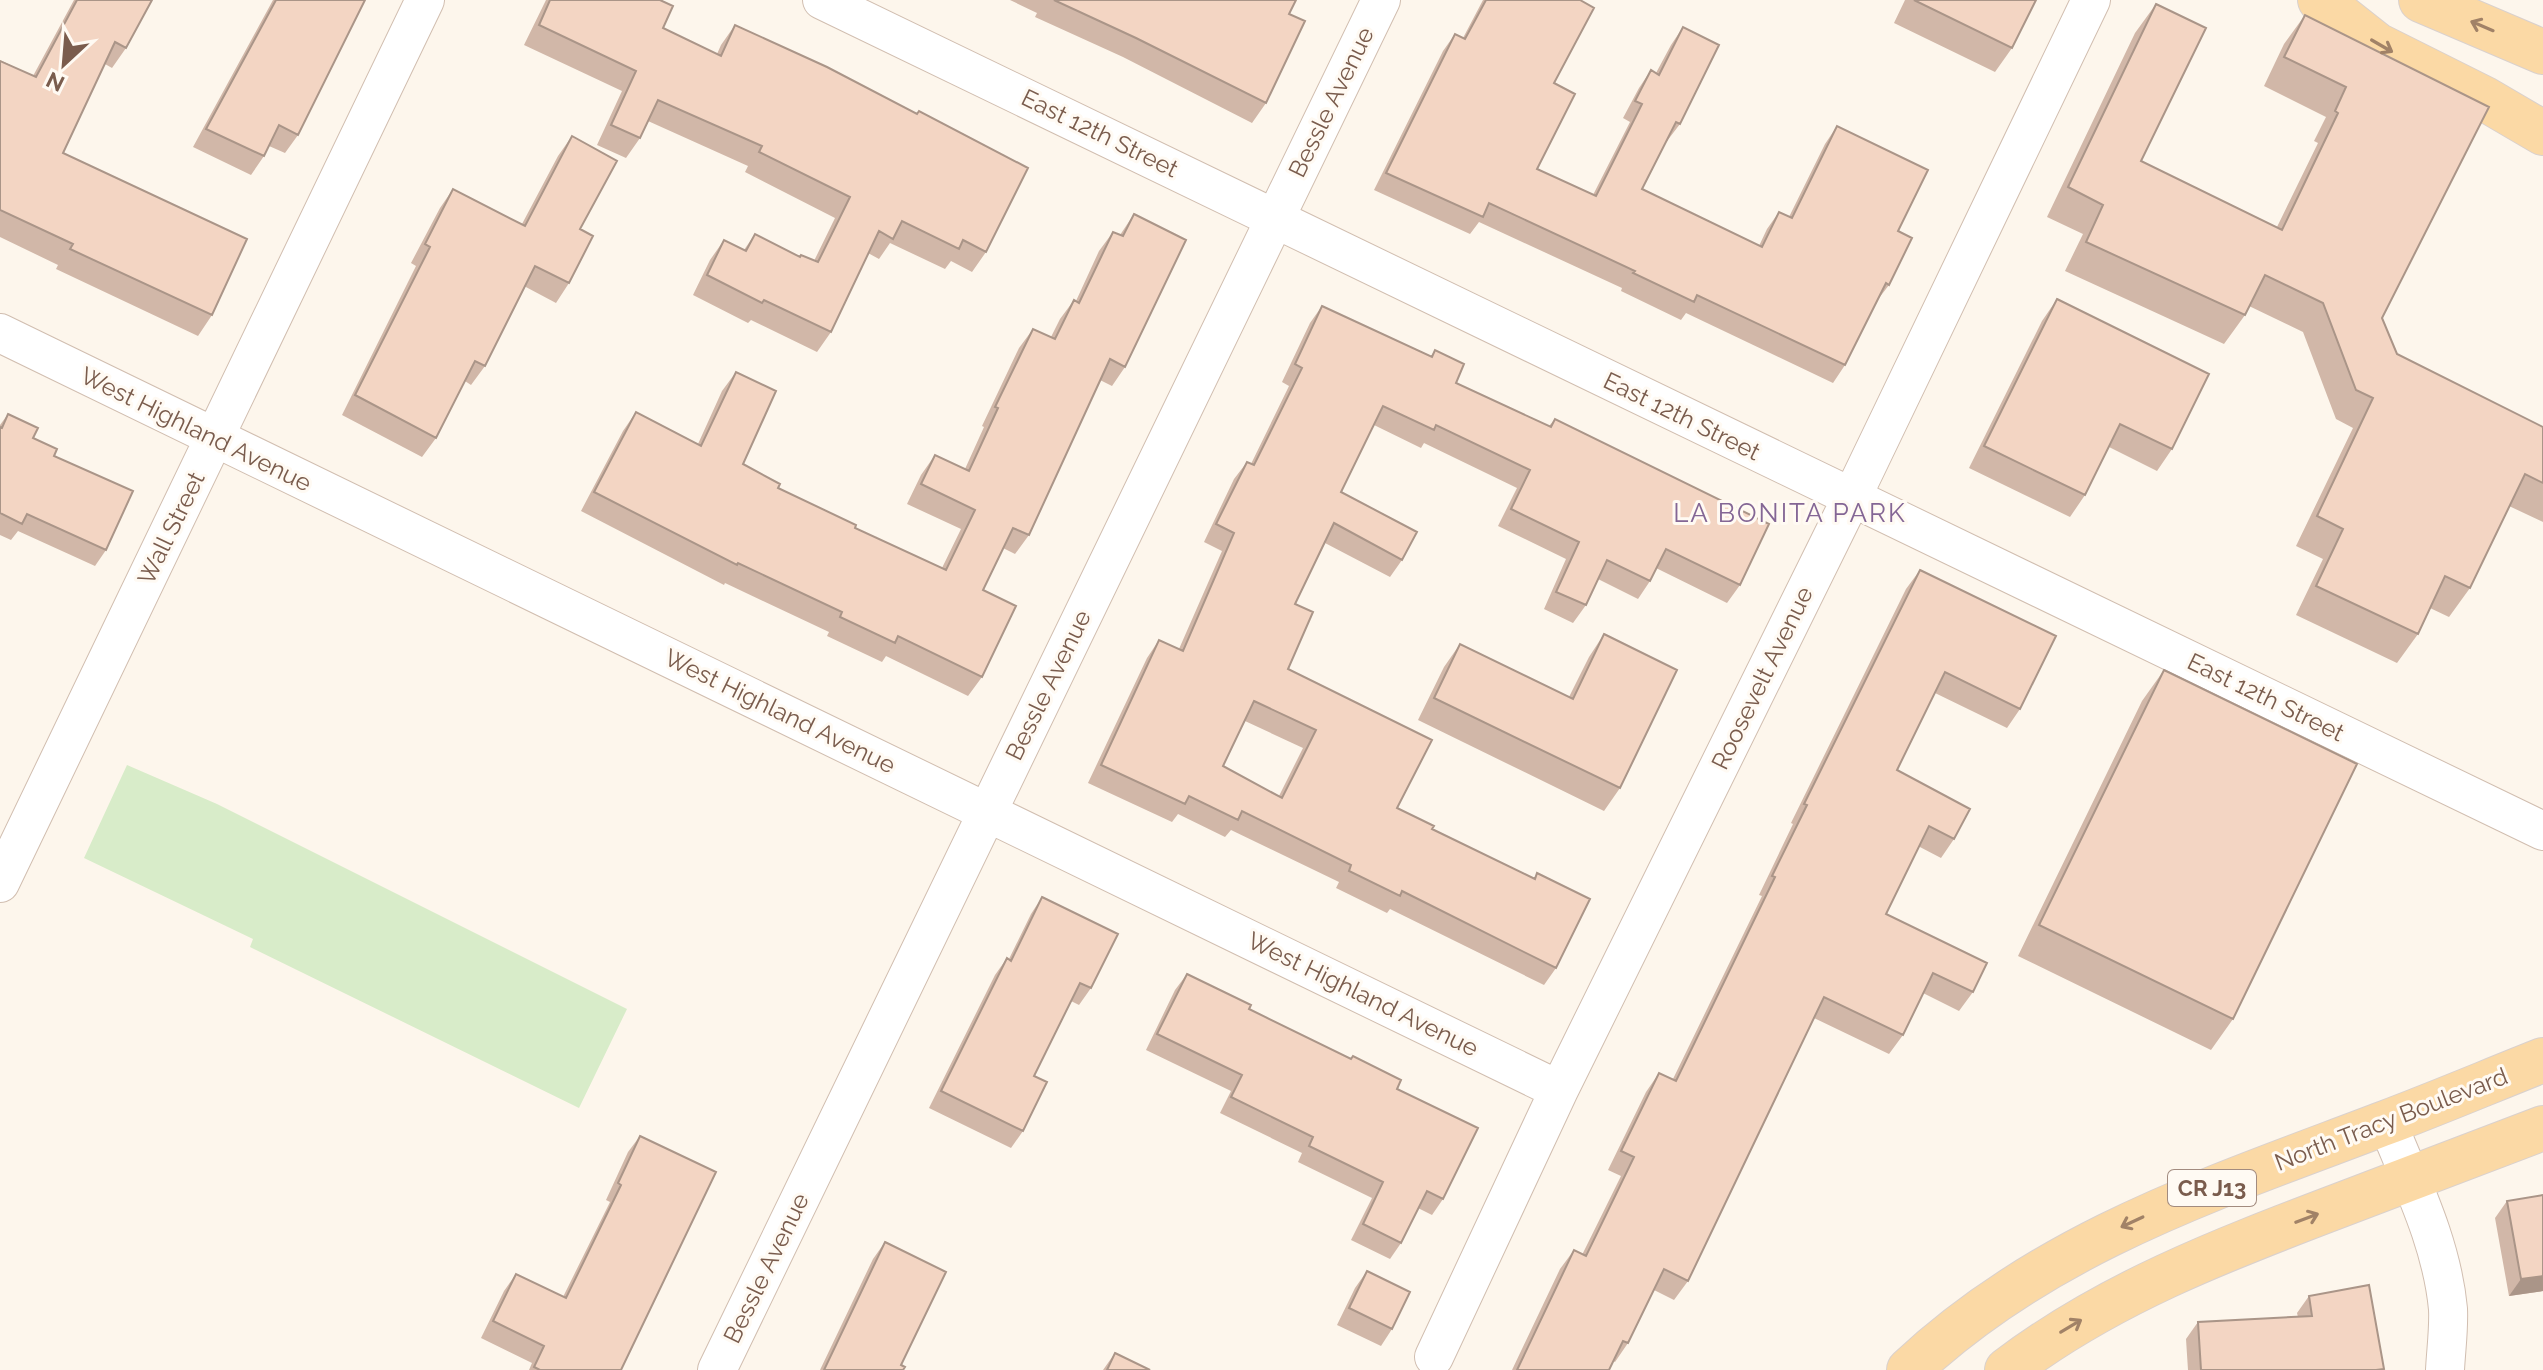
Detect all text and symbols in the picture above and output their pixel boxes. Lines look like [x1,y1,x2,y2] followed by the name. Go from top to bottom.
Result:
[2470,18,2495,33] one-way arrow
[1282,22,1380,182] street label: Bessle Avenue
[24,24,104,104] north arrow
[2370,38,2393,54] one-way arrow
[42,67,68,97] text: N
[1017,83,1183,183] street label: East 12th Street
[76,360,316,498] street label: West Highland Avenue
[1599,366,1765,466] street label: East 12th Street
[131,467,211,589] street label: Wall Street
[1673,498,1907,528] district label: LA BONITA PARK
[1705,582,1819,774] street label: Roosevelt Avenue
[999,605,1097,765] street label: Bessle Avenue
[660,642,900,780] street label: West Highland Avenue
[2183,647,2349,747] street label: East 12th Street
[1243,925,1483,1063] street label: West Highland Avenue
[2270,1061,2512,1177] street label: North Tracy Boulevard
[2168,1170,2256,1206] road number: CR J13
[717,1188,815,1348] street label: Bessle Avenue
[2294,1210,2319,1224] one-way arrow
[2120,1215,2144,1230] one-way arrow
[2059,1318,2082,1334] one-way arrow

